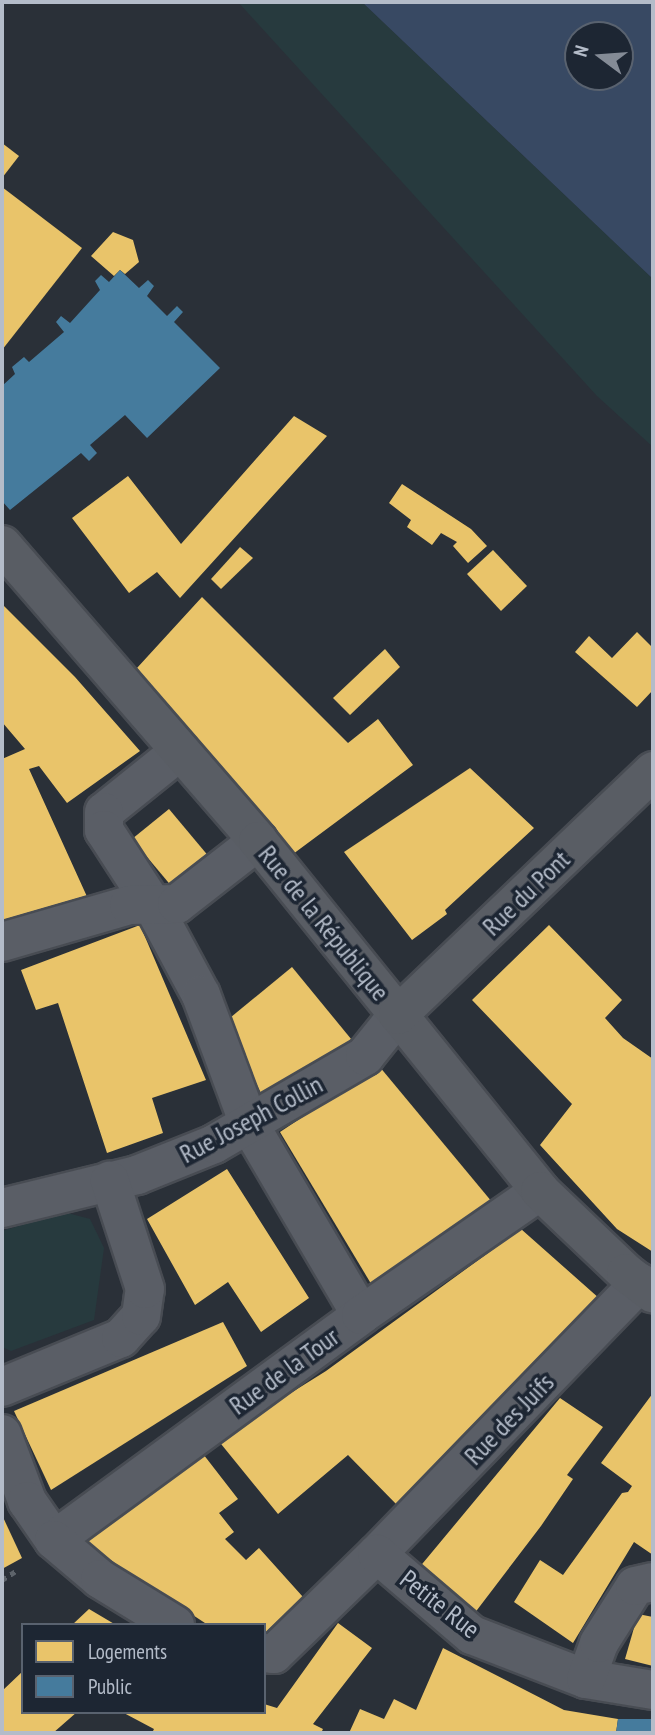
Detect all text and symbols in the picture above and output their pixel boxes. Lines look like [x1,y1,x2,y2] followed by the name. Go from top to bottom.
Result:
[564,21,634,91] north arrow
[568,43,594,59] text: N
[252,839,396,1007] street label: Rue de la République
[476,844,576,942] street label: Rue du Pont
[174,1068,328,1170] street label: Rue Joseph Collin
[223,1321,345,1421] street label: Rue de la Tour
[458,1367,560,1471] street label: Rue des Juifs
[394,1563,486,1645] street label: Petite Rue
[21,1623,266,1714] legend
[88,1638,167,1665] text: Logements
[88,1673,132,1700] text: Public

